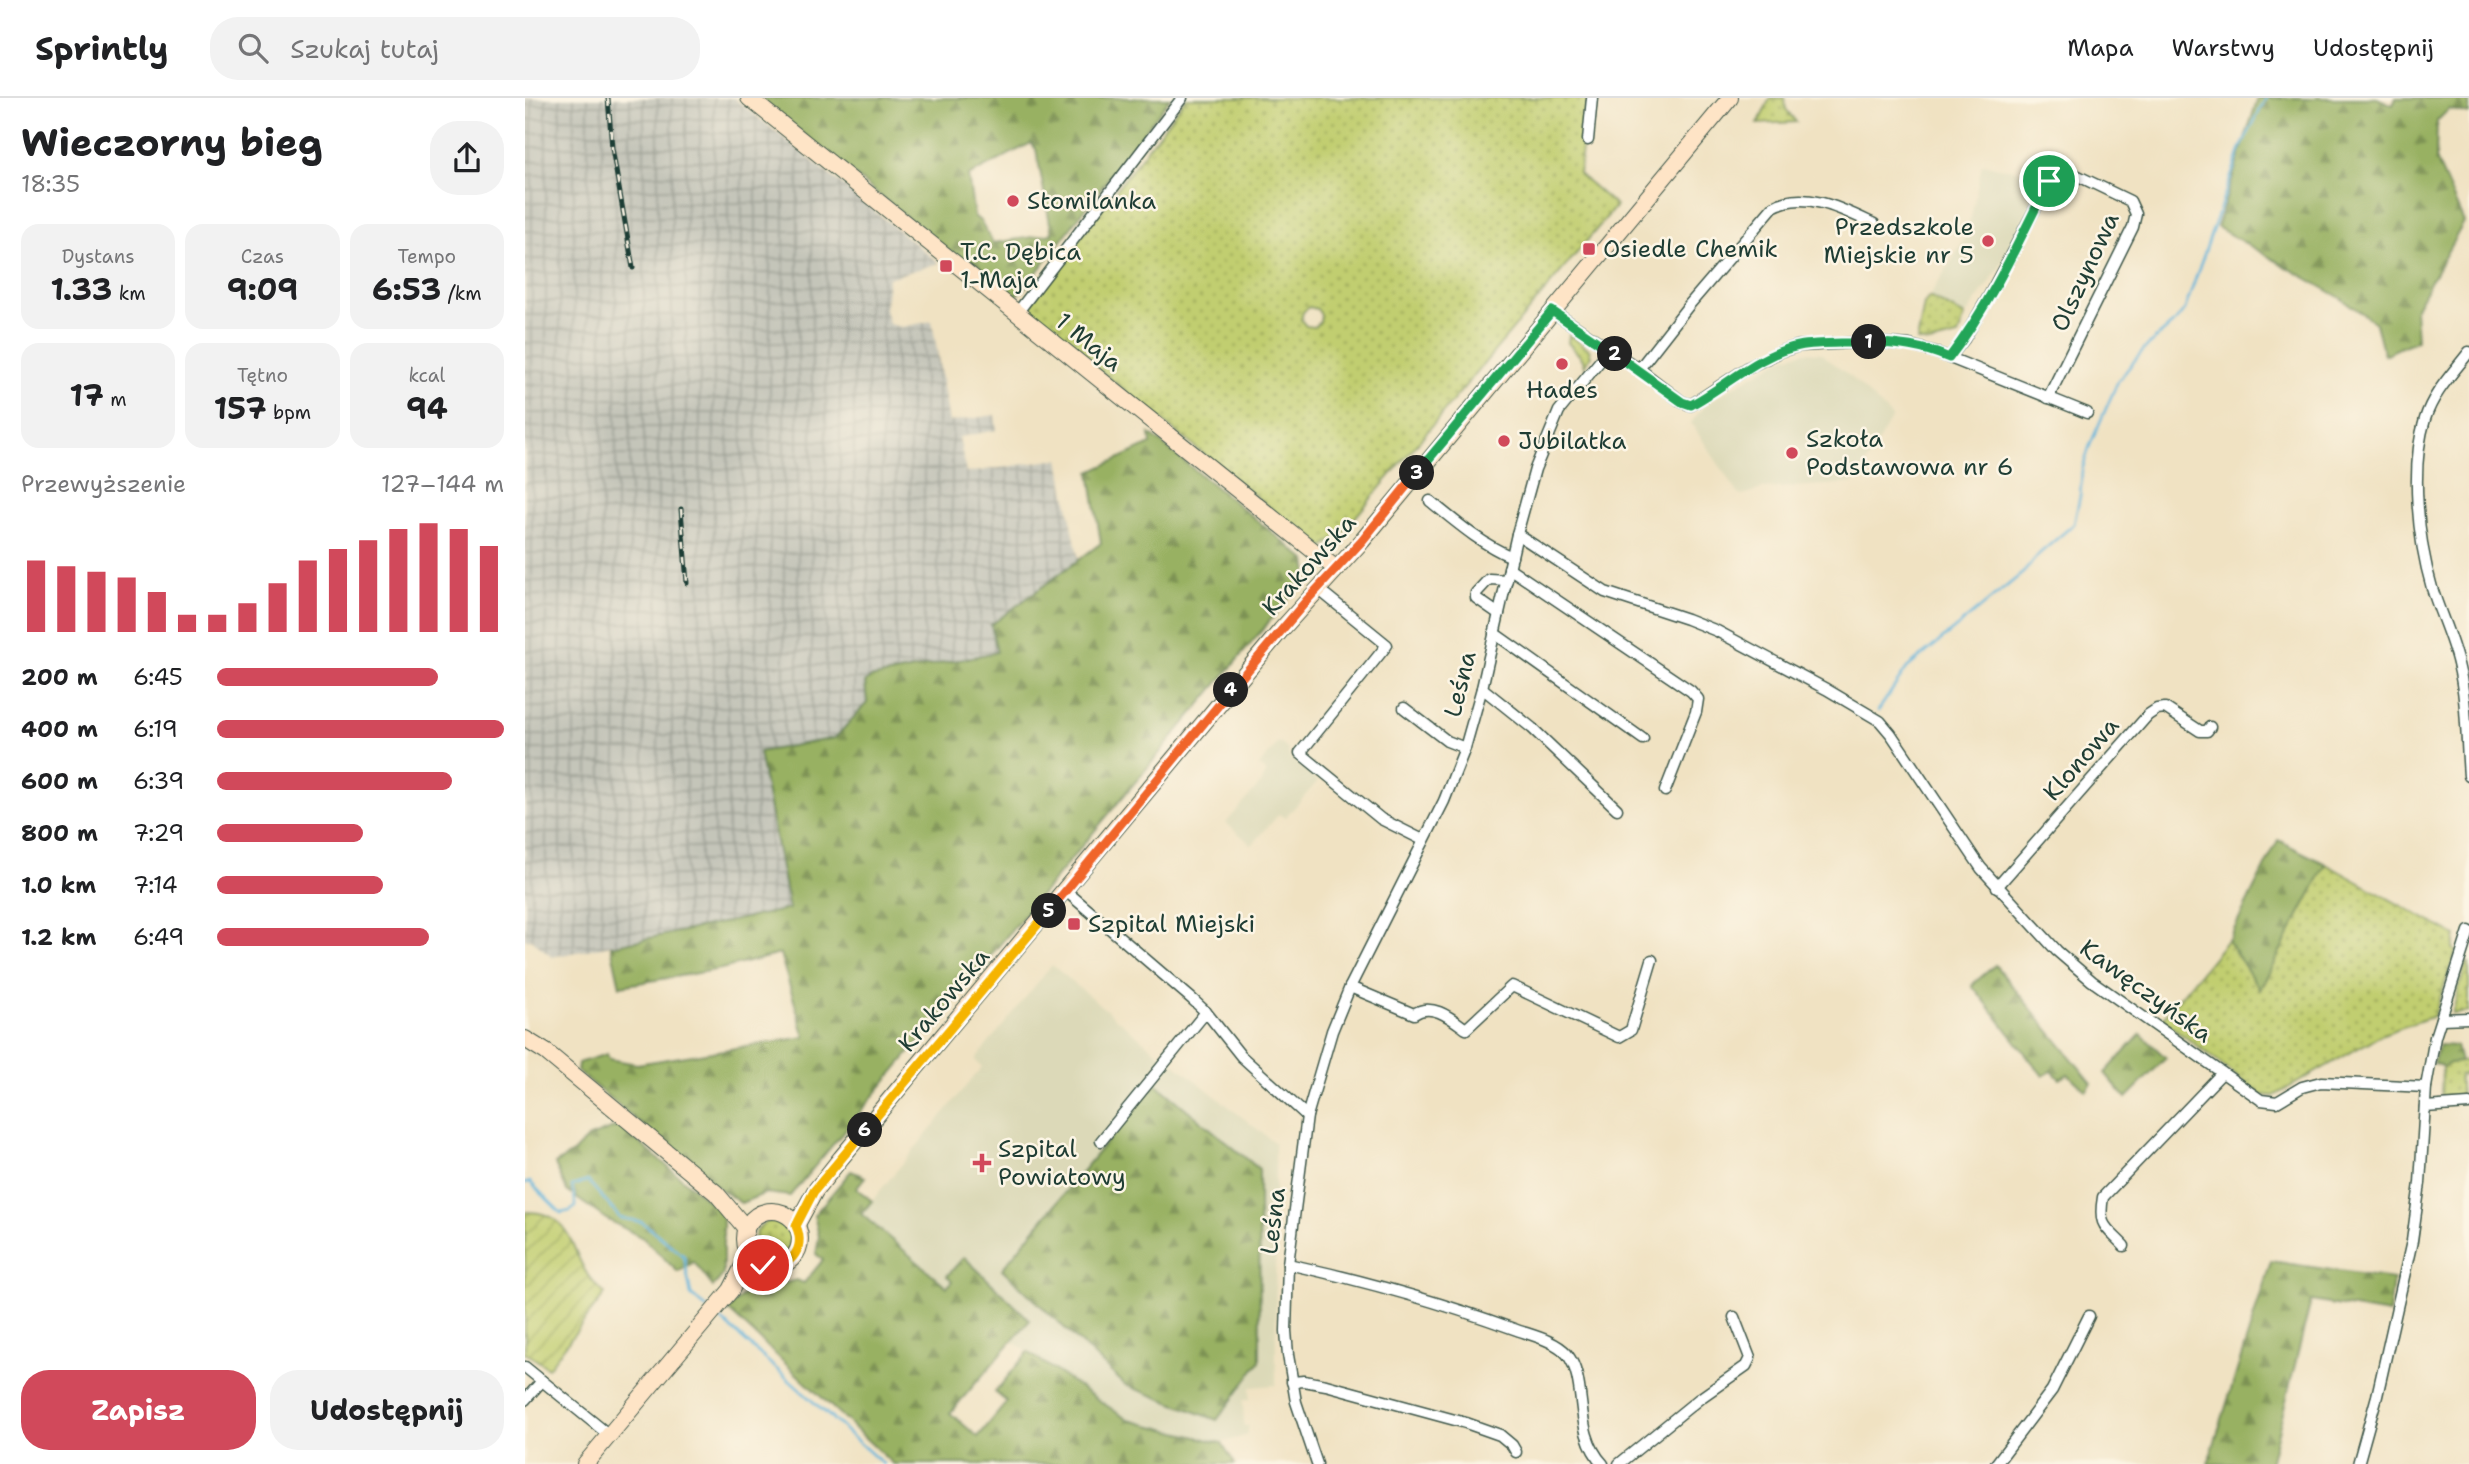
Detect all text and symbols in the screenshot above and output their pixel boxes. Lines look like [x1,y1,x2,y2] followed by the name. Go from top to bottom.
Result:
[210,17,700,80] search box
[35,26,168,71] text: Sprintly
[234,29,272,67] icon: search
[290,31,439,66] text: Szukaj tutaj
[2067,32,2134,64] text: Mapa
[2172,32,2275,64] text: Warstwy
[2313,32,2434,64] text: Udostępnij
[21,117,323,168] text: Wieczorny bieg
[430,121,504,195] button: share
[2019,151,2079,211] pin
[2030,162,2068,200] icon: arrive
[21,169,80,199] text: 18:35
[1027,185,1156,217] place label: Stomilanka
[1005,193,1021,209] marker: Stomilanka
[2043,207,2127,337] street label: Olszynowa
[1824,211,1974,271] place label: Przedszkole Miejskie nr 5
[1603,233,1778,265] place label: Osiedle Chemik
[1980,233,1996,249] marker: Przedszkole Miejskie nr 5
[960,236,1081,296] place label: T.C. Dębica 1-Maja
[1581,241,1597,257] marker: Osiedle Chemik
[62,244,135,269] text: Dystans
[241,244,284,269] text: Czas
[398,244,456,269] text: Tempo
[938,258,954,274] marker: T.C. Dębica 1-Maja
[51,269,112,310] text: 1.33
[227,269,298,310] text: 9:09
[372,269,441,310] text: 6:53
[112,281,146,306] text: km
[441,281,482,306] text: /km
[1049,305,1129,379] street label: 1 Maja
[1851,324,1887,360] pin: 1
[1864,329,1873,354] text: 1
[1597,336,1633,372] pin: 2
[1608,341,1621,366] text: 2
[1554,356,1570,372] marker: Hades
[237,363,288,388] text: Tętno
[408,363,445,388] text: kcal
[1526,374,1598,406] place label: Hades
[70,375,104,416] text: 17
[104,387,127,412] text: m
[214,388,267,429] text: 157
[406,388,448,429] text: 94
[267,400,311,425] text: bpm
[1806,423,2014,483] place label: Szkoła Podstawowa nr 6
[1518,425,1626,457] place label: Jubilatka
[1496,433,1512,449] marker: Jubilatka
[1784,445,1800,461] marker: Szkoła Podstawowa nr 6
[1399,456,1435,490] pin: 3
[1410,460,1423,485] text: 3
[21,469,186,499] text: Przewyższenie
[381,469,504,499] text: 127–144 m
[1255,507,1363,623] street label: Krakowska
[1436,648,1484,720] street label: Leśna
[21,662,98,692] text: 200 m
[133,662,183,692] text: 6:45
[1213,672,1249,708] pin: 4
[1224,677,1237,702] text: 4
[2036,710,2126,807] street label: Klonowa
[21,714,98,744] text: 400 m
[133,714,178,744] text: 6:19
[21,766,98,796] text: 600 m
[133,766,184,796] text: 6:39
[21,818,98,848] text: 800 m
[133,818,184,848] text: 7:29
[21,870,96,900] text: 1.0 km
[133,870,178,900] text: 7:14
[1031,894,1067,928] pin: 5
[1043,898,1054,923] text: 5
[1088,908,1255,940] place label: Szpital Miejski
[1066,916,1082,932] marker: Szpital Miejski
[21,922,97,952] text: 1.2 km
[133,922,184,952] text: 6:49
[2073,932,2219,1050] street label: Kawęczyńska
[891,941,997,1059] street label: Krakowska
[847,1112,883,1148] pin: 6
[858,1117,871,1142] text: 6
[998,1133,1126,1193] place label: Szpital Powiatowy
[972,1153,992,1173] marker: Szpital Powiatowy
[1253,1186,1293,1256] street label: Leśna
[733,1235,793,1295] pin
[744,1246,782,1284] icon: check
[21,1370,256,1450] button: Zapisz
[270,1370,504,1450] button: Udostępnij

